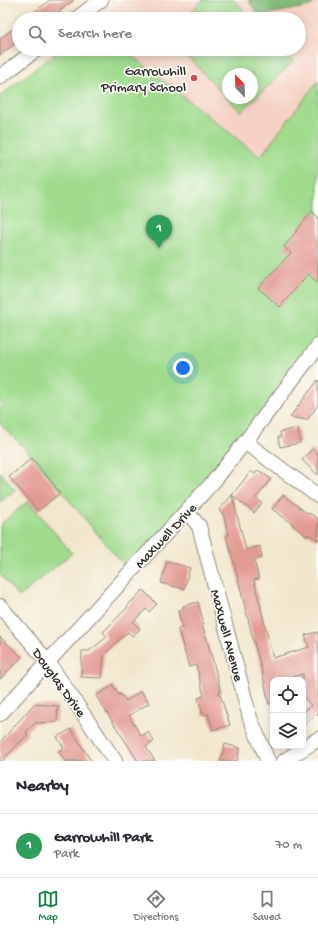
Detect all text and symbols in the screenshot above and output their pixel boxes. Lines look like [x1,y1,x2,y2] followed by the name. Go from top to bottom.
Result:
[12,12,306,56] search box
[26,23,48,45] icon: search
[58,25,132,43] text: Search here
[100,64,186,97] place label: Garrowhill Primary School
[222,68,258,104] north arrow
[189,73,199,83] marker: Garrowhill Primary School
[146,215,172,248] pin: 1
[173,358,193,378] your location
[132,500,202,573] street label: Maxwell Drive
[205,588,246,684] street label: Maxwell Avenue
[27,645,89,722] street label: Douglas Drive
[270,677,306,749] map controls
[270,677,306,713] button: locate
[270,713,306,749] button: layers
[16,777,69,797] text: Nearby
[54,829,152,847] text: Garrowhill Park
[26,838,32,853] text: 1
[276,838,302,853] text: 70 m
[54,847,79,862] text: Park
[37,888,59,924] tab: Map
[134,888,178,924] tab: Directions
[253,888,281,924] tab: Saved

